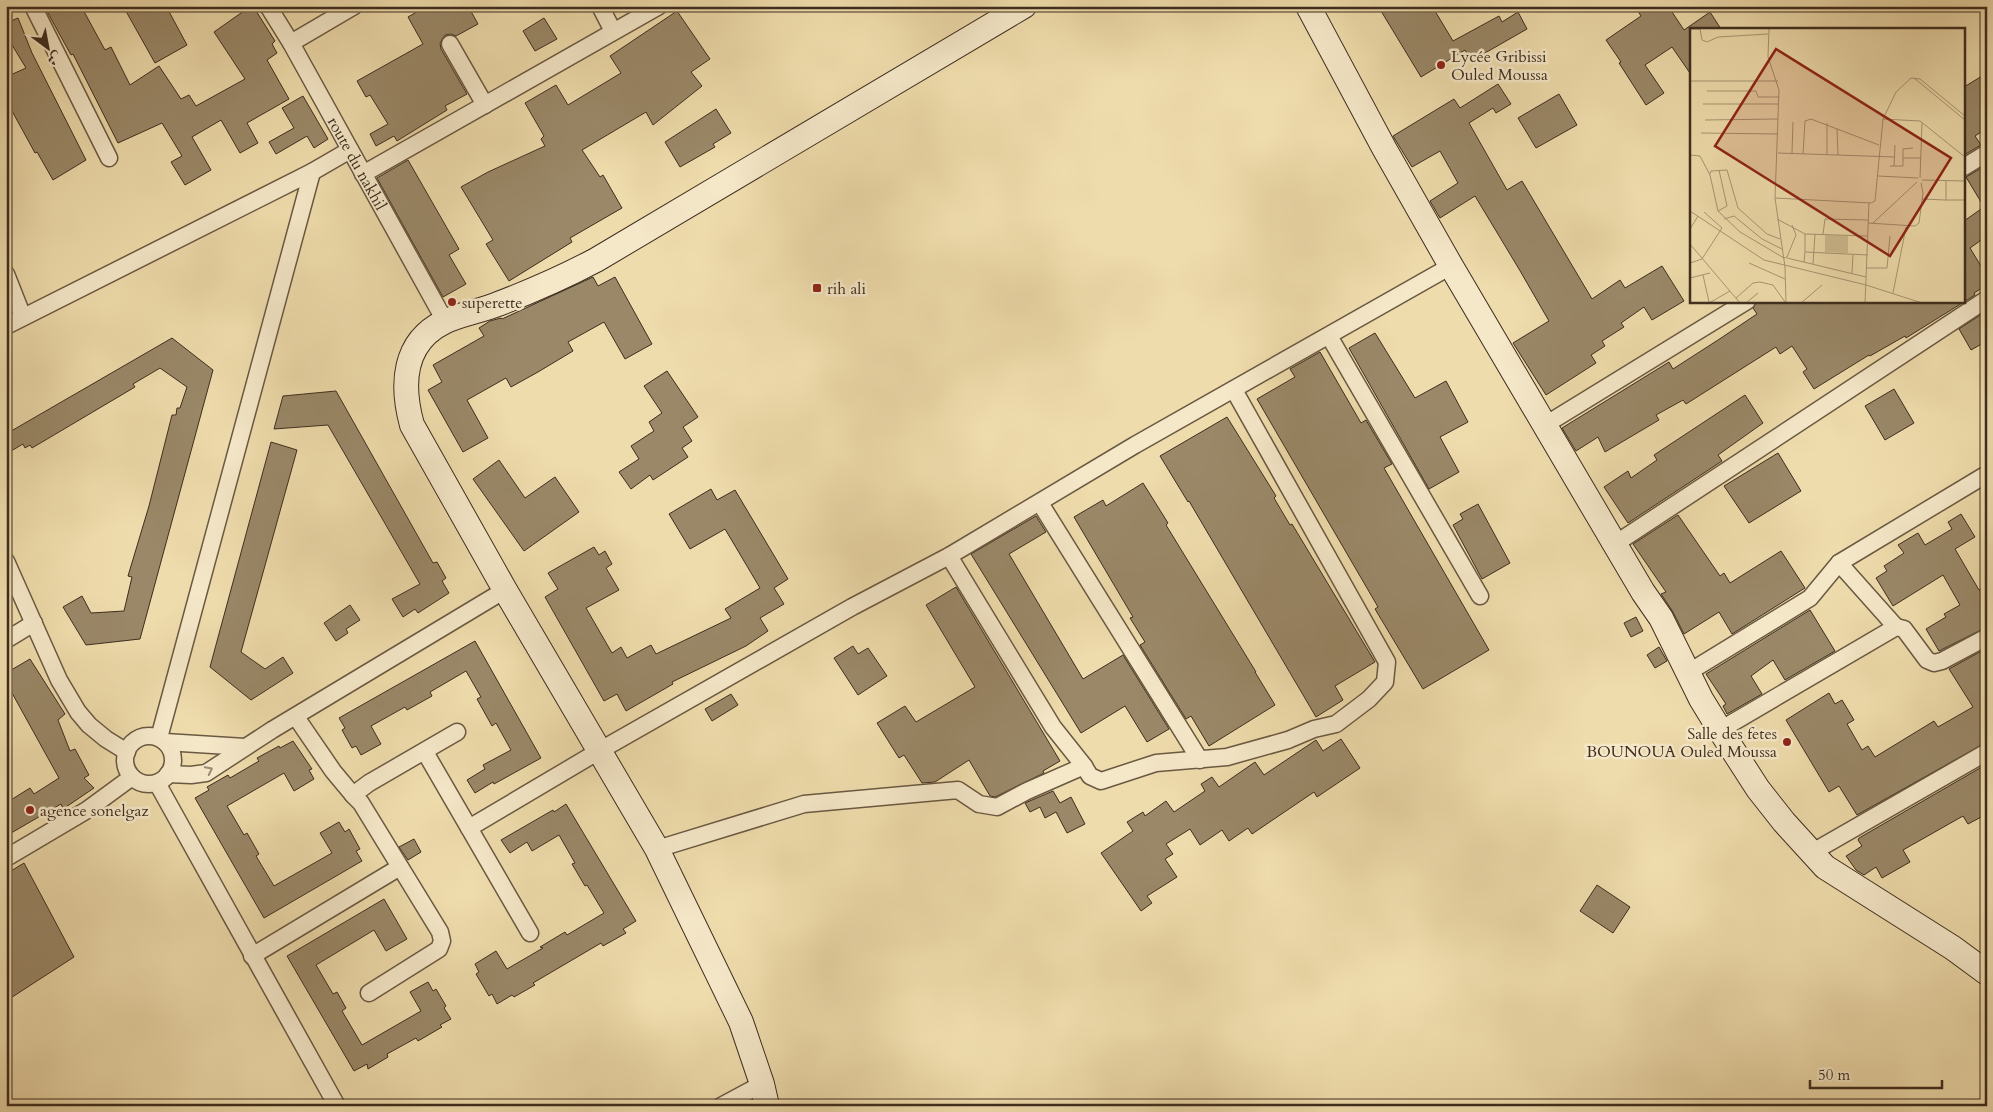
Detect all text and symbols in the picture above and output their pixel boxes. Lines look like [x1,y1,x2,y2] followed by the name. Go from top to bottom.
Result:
[22,22,72,72] north arrow
[1690,28,1966,302] inset map
[1451,46,1548,86] place label: Lycée Gribissi Ouled Moussa
[44,47,66,70] text: ش
[1435,59,1447,71] marker: Lycée Gribissi Ouled Moussa
[322,113,391,214] street label: route du nakhil
[827,278,866,300] place label: rih ali
[811,282,823,294] marker: rih ali
[462,292,522,314] place label: superette
[446,296,458,308] marker: superette
[1586,723,1777,763] place label: Salle des fetes BOUNOUA Ouled Moussa
[1781,736,1793,748] marker: Salle des fetes BOUNOUA Ouled Moussa
[204,766,213,776] one-way arrow
[40,800,149,822] place label: agence sonelgaz
[24,804,36,816] marker: agence sonelgaz
[1810,1057,1943,1089] scale bar
[1818,1065,1850,1085] text: 50 m

